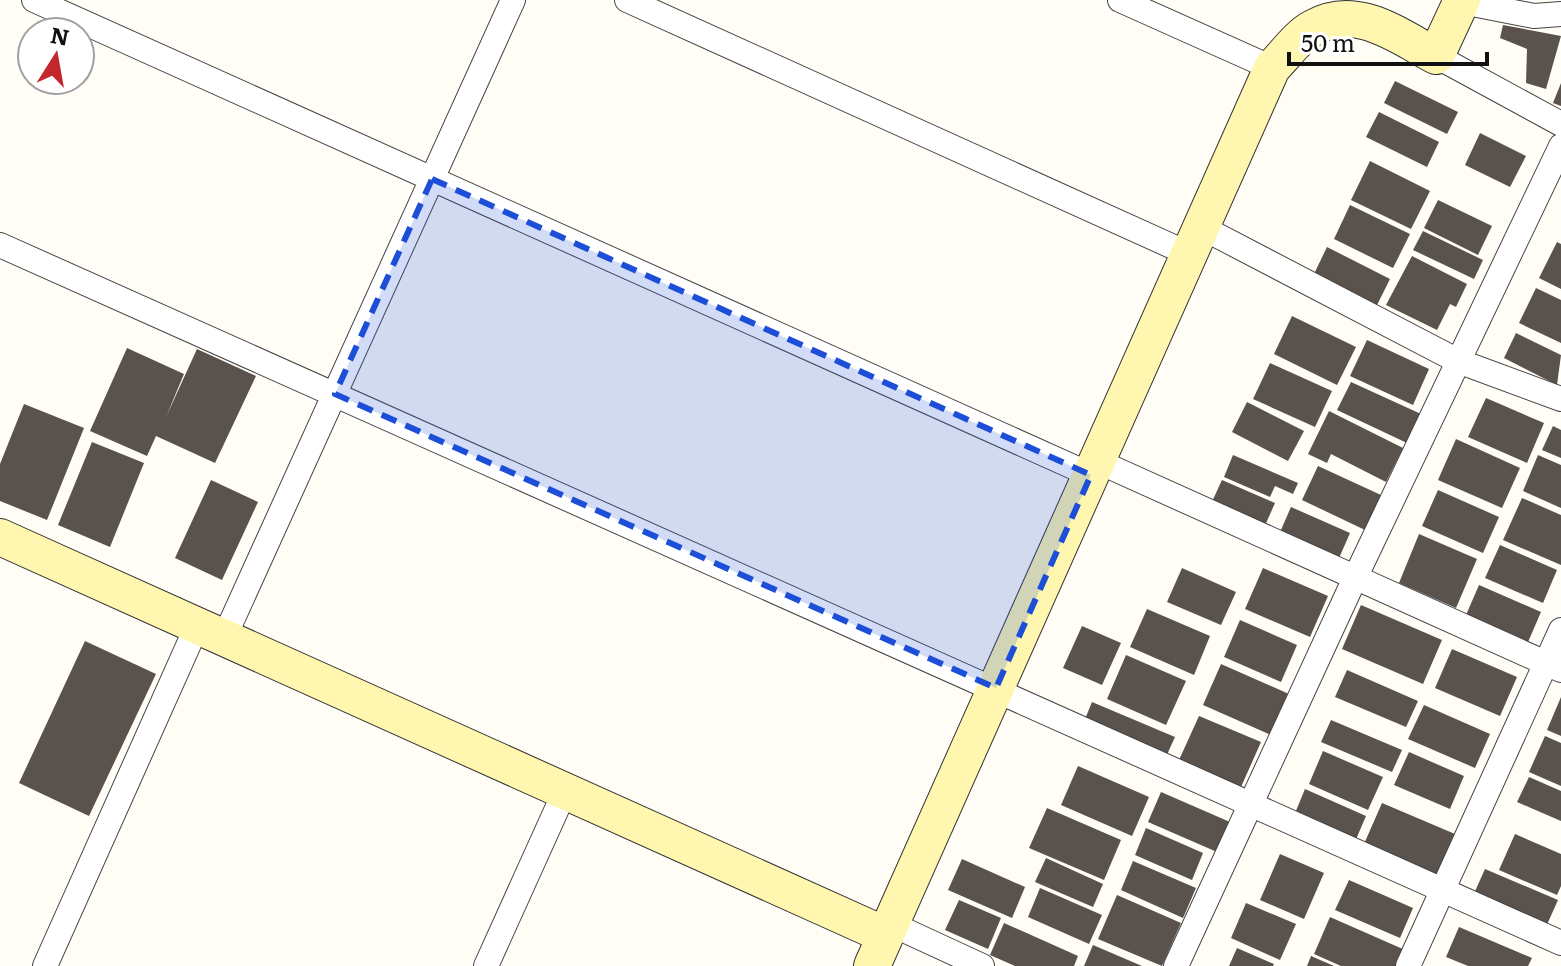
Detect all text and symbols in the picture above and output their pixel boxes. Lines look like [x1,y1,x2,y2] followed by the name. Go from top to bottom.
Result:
[16,16,96,96] north arrow
[1289,16,1487,66] scale bar
[48,17,72,53] text: N
[1301,24,1355,59] text: 50 m

